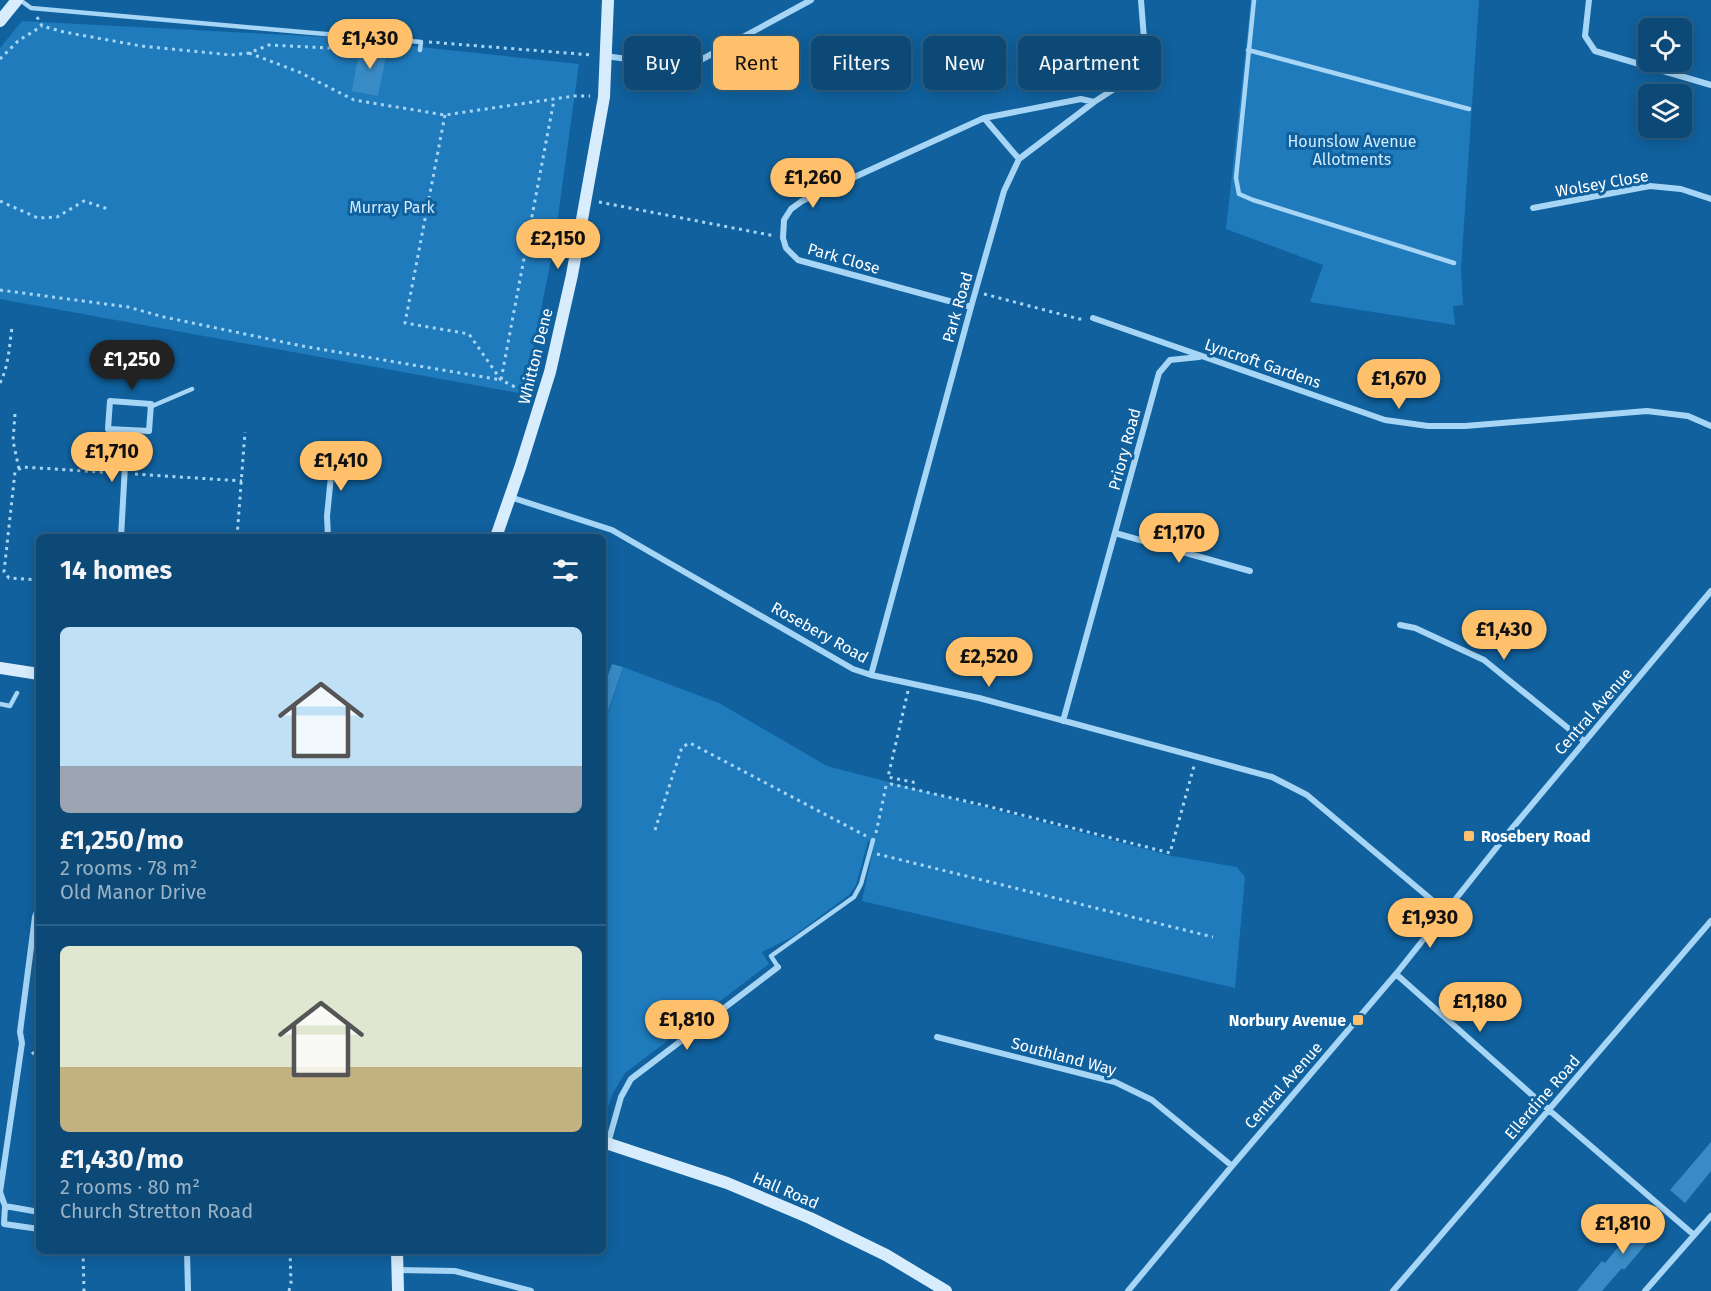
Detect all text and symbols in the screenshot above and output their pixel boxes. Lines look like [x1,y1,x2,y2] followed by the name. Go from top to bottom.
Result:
[1638,18,1692,138] map controls
[1638,18,1692,72] button: locate
[321,19,419,70] pin: £1,430
[342,26,398,50] text: £1,430
[624,36,701,90] chip: Buy
[713,36,799,90] chip: Rent
[811,36,911,90] chip: Filters
[923,36,1006,90] chip: New
[1018,36,1161,90] chip: Apartment
[1638,84,1692,138] button: layers
[1287,132,1417,169] park label: Hounslow Avenue Allotments
[764,158,862,209] pin: £1,260
[784,165,842,189] text: £1,260
[1554,166,1650,201] street label: Wolsey Close
[349,198,436,217] park label: Murray Park
[509,219,607,270] pin: £2,150
[530,226,586,250] text: £2,150
[805,239,882,278] street label: Park Close
[938,270,977,345] street label: Park Road
[514,306,557,406] street label: Whitton Dene
[1202,335,1324,392] street label: Lyncroft Gardens
[83,340,181,391] pin: £1,250
[104,347,160,371] text: £1,250
[1350,359,1448,410] pin: £1,670
[1371,366,1427,390] text: £1,670
[1104,406,1145,492] street label: Priory Road
[63,432,161,483] pin: £1,710
[85,439,139,463] text: £1,710
[292,441,390,492] pin: £1,410
[314,448,368,472] text: £1,410
[1130,513,1228,564] pin: £1,170
[1153,520,1205,544] text: £1,170
[549,554,582,587] icon: filters
[60,555,172,586] text: 14 homes
[768,598,872,667] street label: Rosebery Road
[1455,610,1553,661] pin: £1,430
[1476,617,1532,641] text: £1,430
[940,637,1038,688] pin: £2,520
[960,644,1018,668] text: £2,520
[1551,664,1636,759] street label: Central Avenue
[267,666,375,774] icon: home
[60,825,184,856] text: £1,250/mo
[1481,827,1591,846] place label: Rosebery Road
[1462,829,1476,843] marker: Rosebery Road
[60,856,197,880] text: 2 rooms · 78 m²
[60,880,207,904] text: Old Manor Drive
[1381,898,1479,949] pin: £1,930
[1402,905,1458,929] text: £1,930
[1431,982,1529,1033] pin: £1,180
[267,985,375,1093] icon: home
[1453,989,1507,1013] text: £1,180
[638,1000,736,1051] pin: £1,810
[659,1007,715,1031] text: £1,810
[1229,1011,1346,1030] place label: Norbury Avenue
[1351,1013,1365,1027] marker: Norbury Avenue
[1009,1033,1119,1080] street label: Southland Way
[1241,1038,1326,1133] street label: Central Avenue
[1501,1051,1584,1143] street label: Ellerdine Road
[60,1144,184,1175] text: £1,430/mo
[750,1168,822,1213] street label: Hall Road
[60,1175,200,1199] text: 2 rooms · 80 m²
[60,1199,253,1223] text: Church Stretton Road
[1574,1204,1672,1255] pin: £1,810
[1595,1211,1651,1235] text: £1,810

